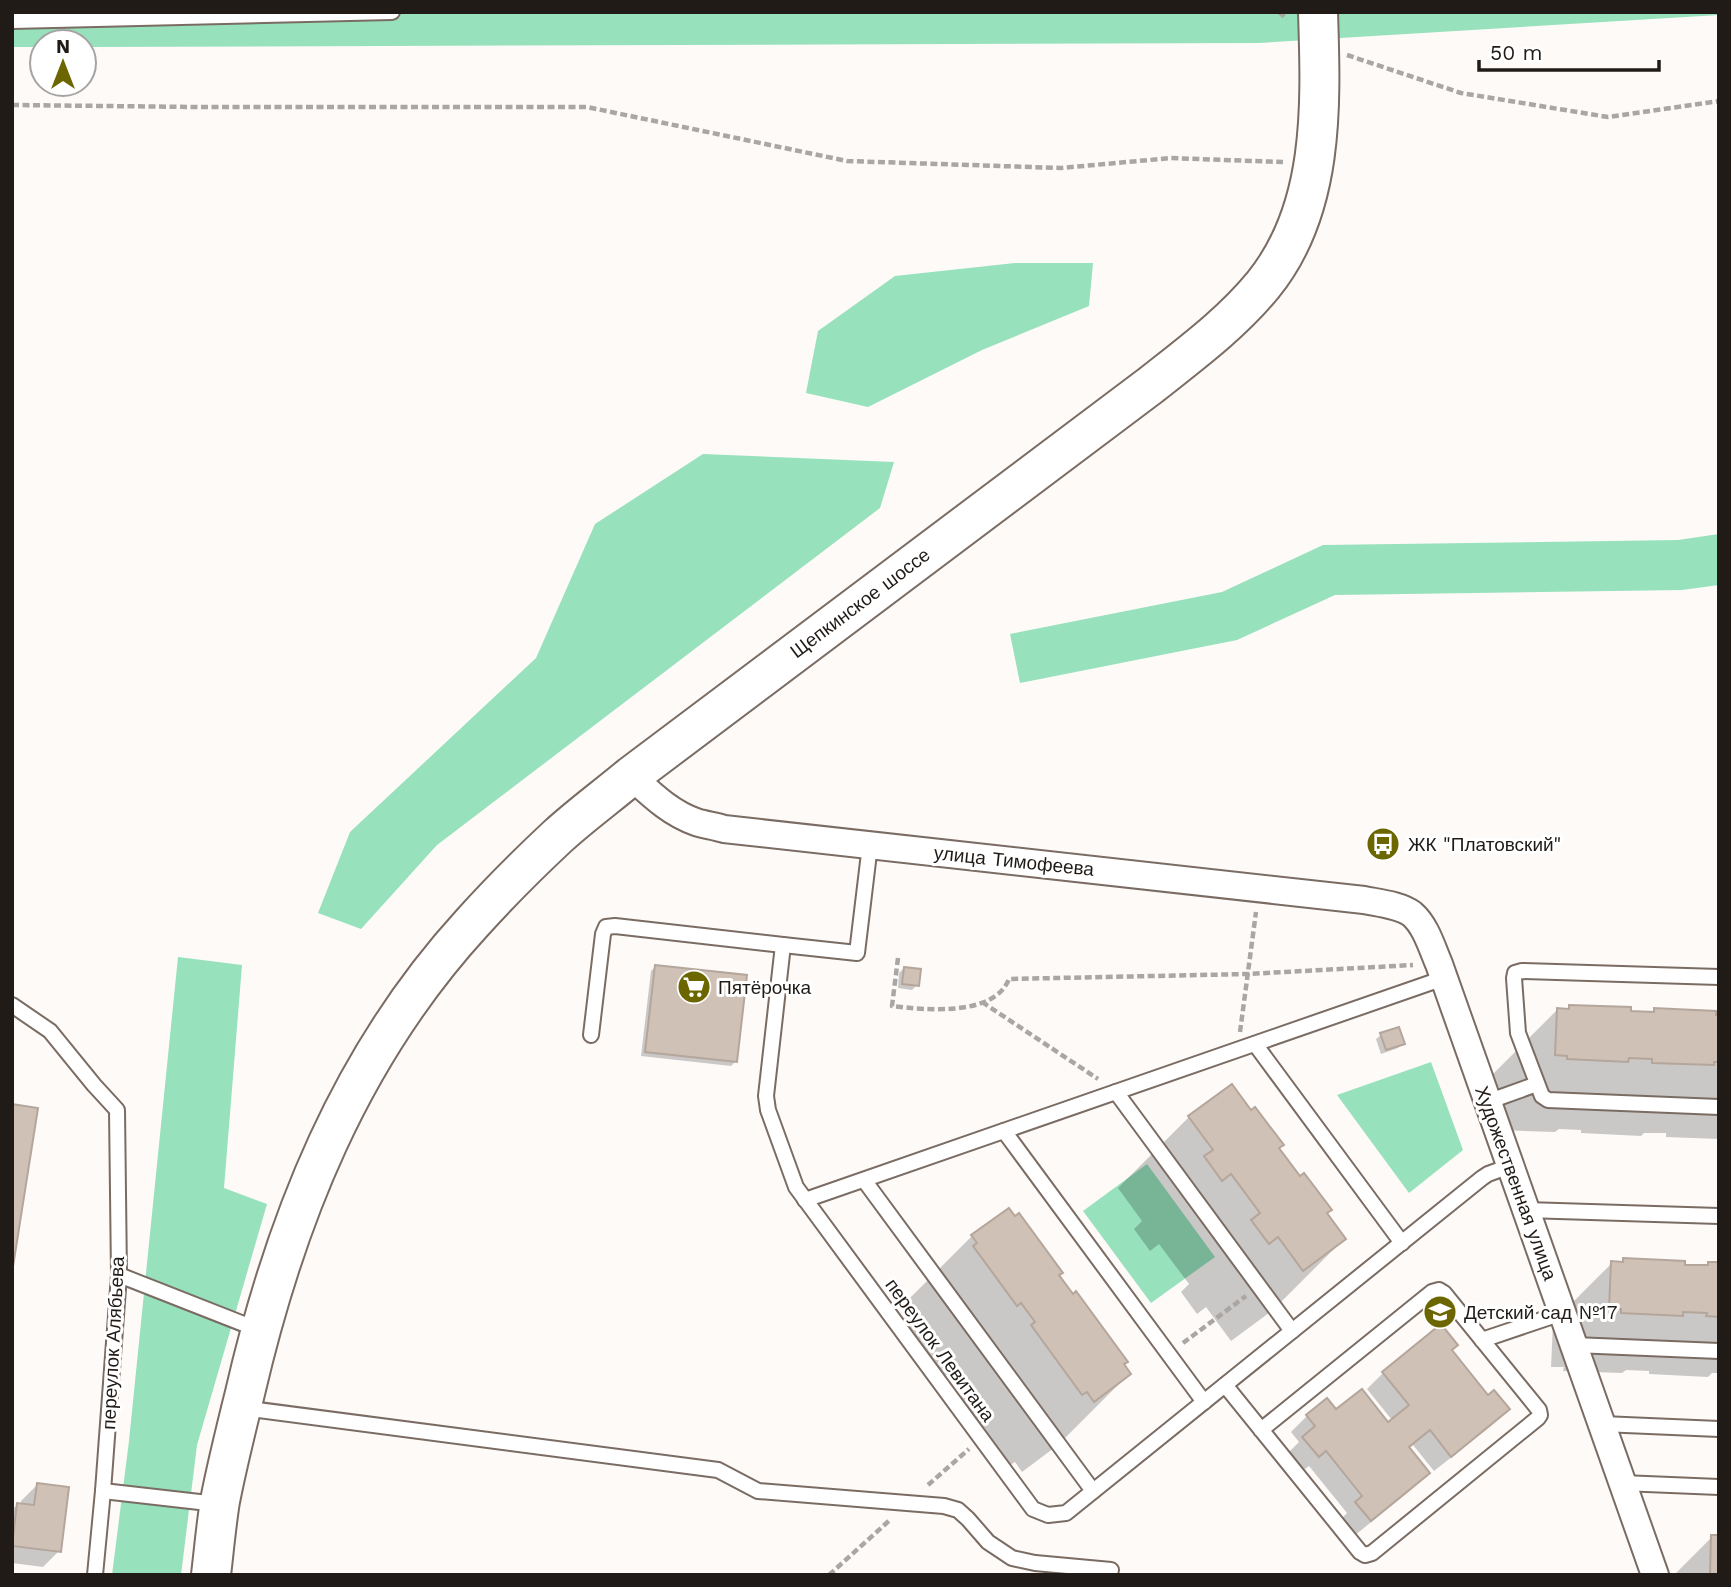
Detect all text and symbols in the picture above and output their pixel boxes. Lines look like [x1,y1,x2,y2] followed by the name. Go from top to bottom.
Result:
[28,28,98,98] north arrow
[1479,28,1659,72] scale bar
[56,35,70,58] text: N
[1490,40,1542,65] text: 50 m
[786,543,934,663] street label: Щепкинское шоссе
[1364,825,1402,863] bus stop icon: ЖК "Платовский"
[1408,833,1561,856] place label: ЖК "Платовский"
[933,841,1096,881] street label: улица Тимофеева
[675,968,713,1006] supermarket icon: Пятёрочка
[718,976,812,999] place label: Пятёрочка
[1470,1083,1562,1284] street label: Художественная улица
[97,1255,129,1430] street label: переулок Алябьева
[880,1274,1000,1426] street label: переулок Левитана
[1421,1293,1459,1331] school or university icon: Детский сад №17
[1464,1301,1617,1324] place label: Детский сад №17

